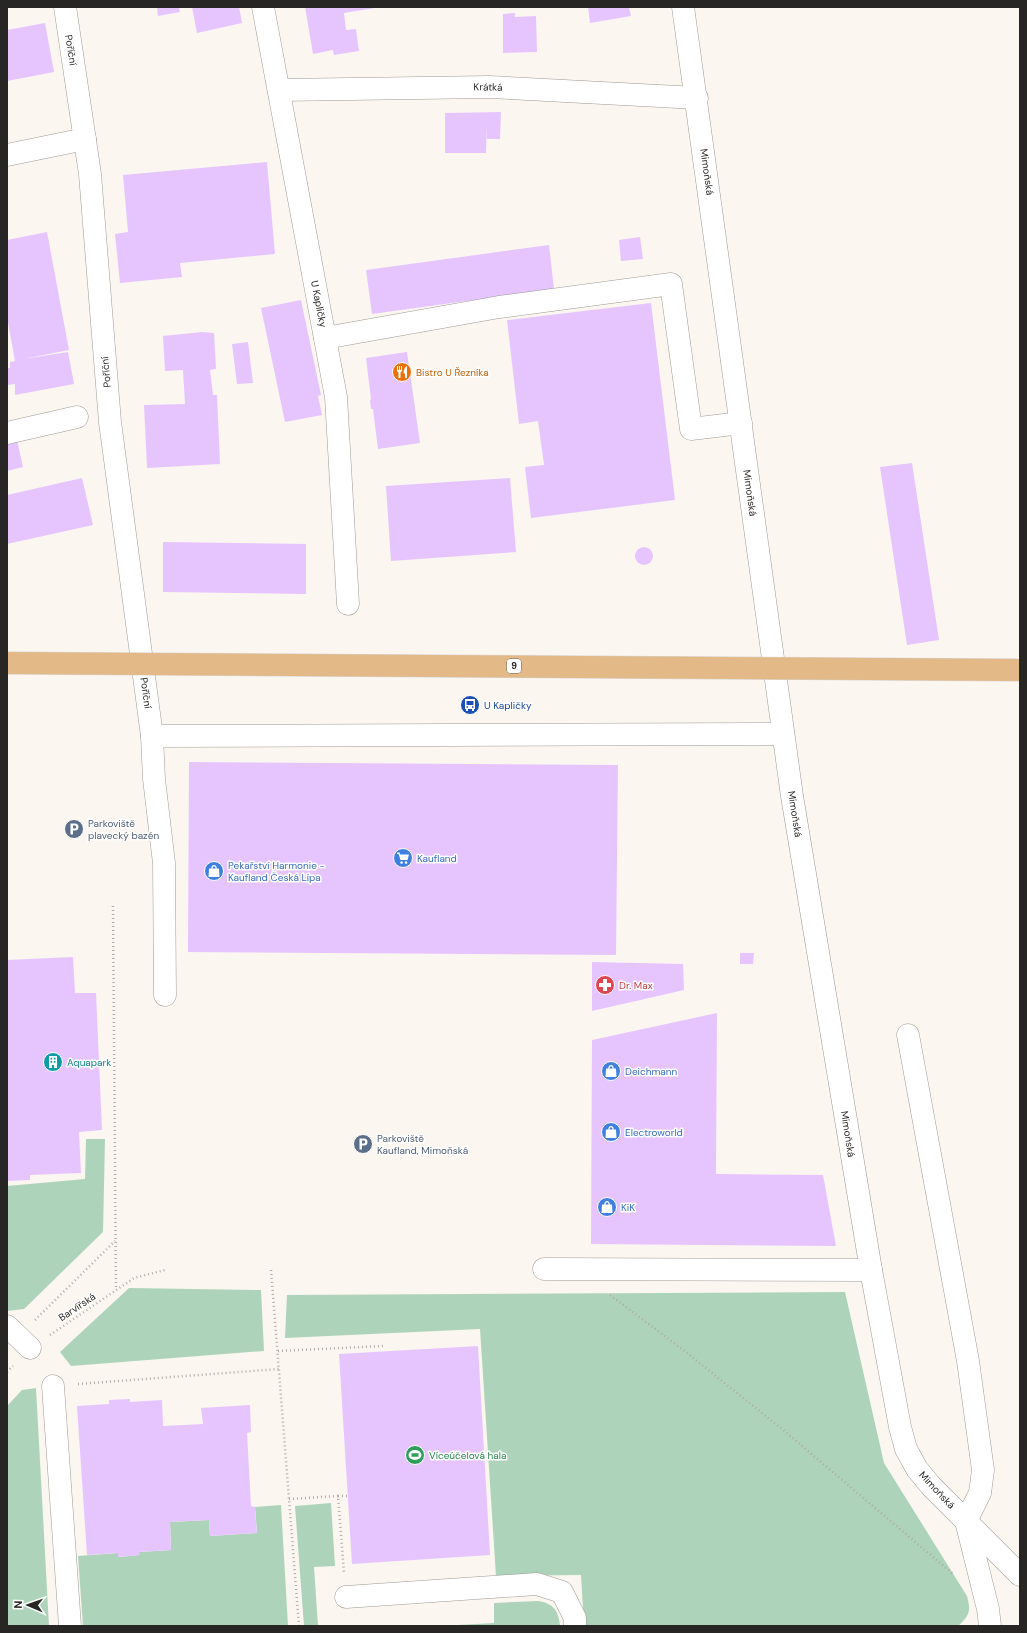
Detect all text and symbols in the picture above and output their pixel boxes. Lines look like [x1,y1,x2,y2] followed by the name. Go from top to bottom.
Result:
[62,34,80,67] street label: Poříční
[473,80,503,94] street label: Krátká
[697,148,717,196] street label: Mimoňská
[308,279,330,329] street label: U Kapličky
[98,355,114,388] street label: Poříční
[391,361,413,383] restaurant icon: Bistro U Řezníka
[416,366,489,379] place label: Bistro U Řezníka
[740,469,760,517] street label: Mimoňská
[507,659,521,673] road number: 9
[137,677,155,710] street label: Poříční
[459,694,481,716] bus stop icon: U Kapličky
[484,699,532,712] place label: U Kapličky
[785,790,805,838] street label: Mimoňská
[88,817,159,842] place label: Parkoviště plavecký bazén
[63,818,85,840] parking icon: Parkoviště plavecký bazén
[392,847,414,869] supermarket icon: Kaufland
[417,852,457,865] place label: Kaufland
[228,859,325,884] place label: Pekařství Harmonie - Kaufland Česká Lípa
[203,860,225,882] shop icon: Pekařství Harmonie - Kaufland Česká Lípa
[594,974,616,996] pharmacy icon: Dr. Max
[619,979,653,992] place label: Dr. Max
[42,1051,64,1073] building icon: Aquapark
[67,1056,111,1069] place label: Aquapark
[600,1060,622,1082] shop icon: Deichmann
[625,1065,678,1078] place label: Deichmann
[838,1110,858,1158] street label: Mimoňská
[600,1121,622,1143] shop icon: Electroworld
[625,1126,683,1139] place label: Electroworld
[377,1132,468,1157] place label: Parkoviště Kaufland, Mimoňská
[352,1133,374,1155] parking icon: Parkoviště Kaufland, Mimoňská
[596,1196,618,1218] shop icon: KiK
[621,1201,635,1214] place label: KiK
[56,1290,98,1324] street label: Barvířská
[404,1444,426,1466] sports icon: Víceúčelová hala
[429,1449,506,1462] place label: Víceúčelová hala
[916,1468,958,1512] street label: Mimoňská
[8,1585,48,1625] north arrow
[11,1600,25,1609] text: N

